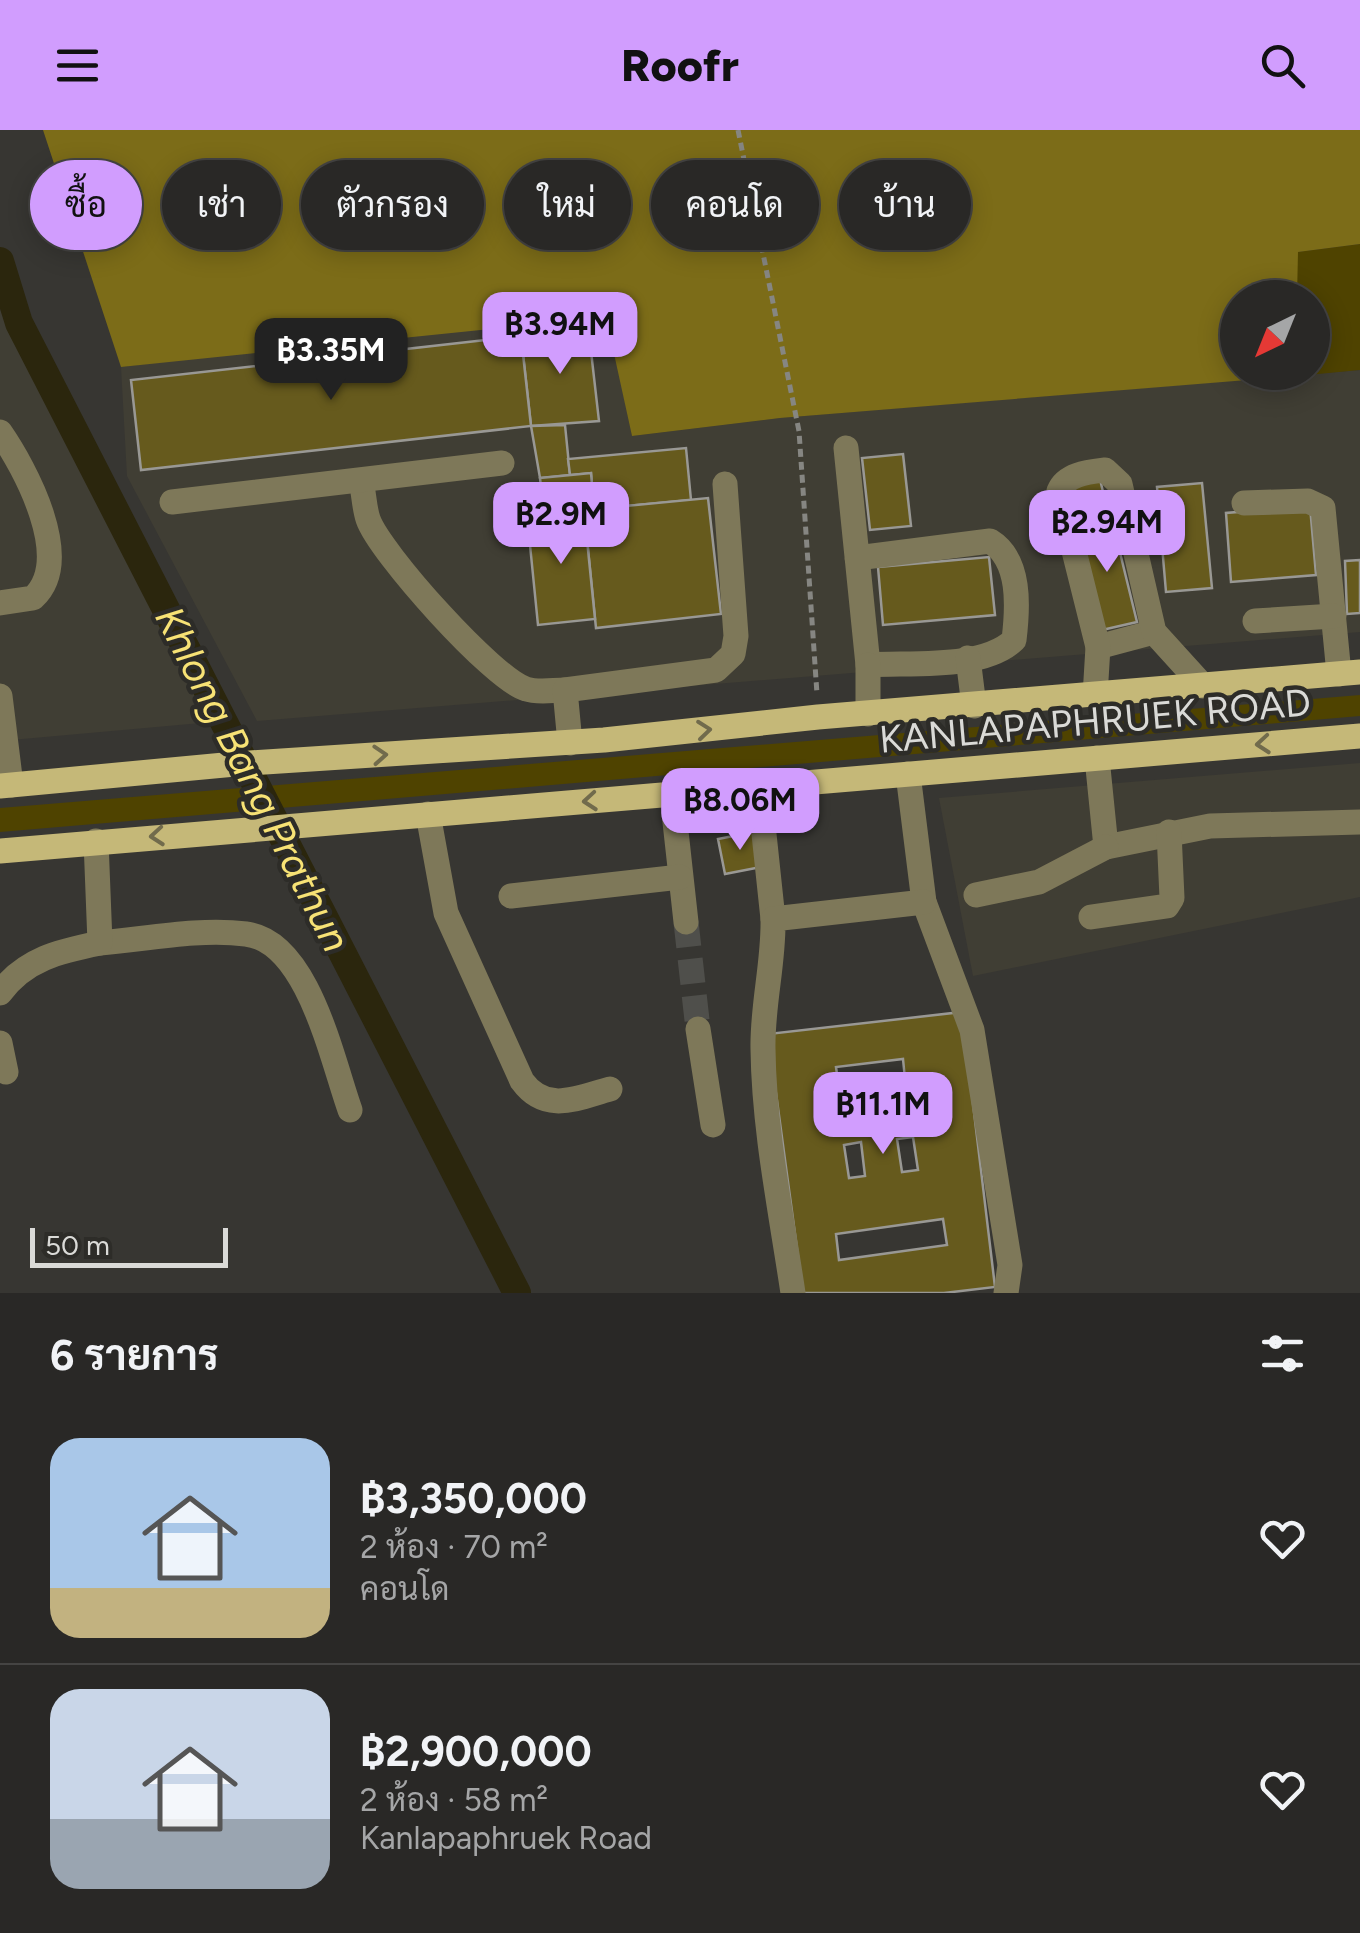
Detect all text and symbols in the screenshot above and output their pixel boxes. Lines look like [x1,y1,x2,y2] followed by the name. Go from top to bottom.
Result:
[50,38,105,93] icon: menu
[621,38,739,92] text: Roofr
[1255,38,1310,93] icon: search
[30,160,142,250] chip: ซื้อ
[162,160,281,250] chip: เช่า
[301,160,484,250] chip: ตัวกรอง
[504,160,631,250] chip: ใหม่
[651,160,819,250] chip: คอนโด
[839,160,971,250] chip: บ้าน
[1220,280,1330,390] north arrow
[1220,280,1330,390] map controls
[479,292,641,377] pin: ฿3.94M
[504,305,616,343] text: ฿3.94M
[250,318,412,403] pin: ฿3.35M
[277,331,385,369] text: ฿3.35M
[491,482,631,567] pin: ฿2.9M
[1026,490,1188,575] pin: ฿2.94M
[515,495,607,533] text: ฿2.9M
[1051,503,1163,541] text: ฿2.94M
[145,599,361,959] water label: Khlong Bang Prathun
[877,679,1313,763] street label: KANLAPAPHRUEK ROAD
[697,720,713,742] one-way arrow
[1254,733,1270,755] one-way arrow
[373,745,389,766] one-way arrow
[659,768,821,853] pin: ฿8.06M
[683,781,797,819] text: ฿8.06M
[582,790,598,812] one-way arrow
[148,825,164,846] one-way arrow
[802,1072,964,1157] pin: ฿11.1M
[835,1085,931,1123] text: ฿11.1M
[30,1223,228,1268] scale bar
[45,1228,110,1262] text: 50 m
[1255,1326,1310,1381] icon: filters
[50,1330,219,1381] text: 6 รายการ
[360,1473,587,1524] text: ฿3,350,000
[130,1478,250,1598] icon: home
[1255,1511,1310,1566] icon: heart
[360,1528,548,1566] text: 2 ห้อง · 70 m²
[360,1570,450,1608] text: คอนโด
[360,1726,592,1777] text: ฿2,900,000
[130,1729,250,1849] icon: home
[1255,1762,1310,1817] icon: heart
[360,1781,548,1819] text: 2 ห้อง · 58 m²
[360,1819,652,1857] text: Kanlapaphruek Road

